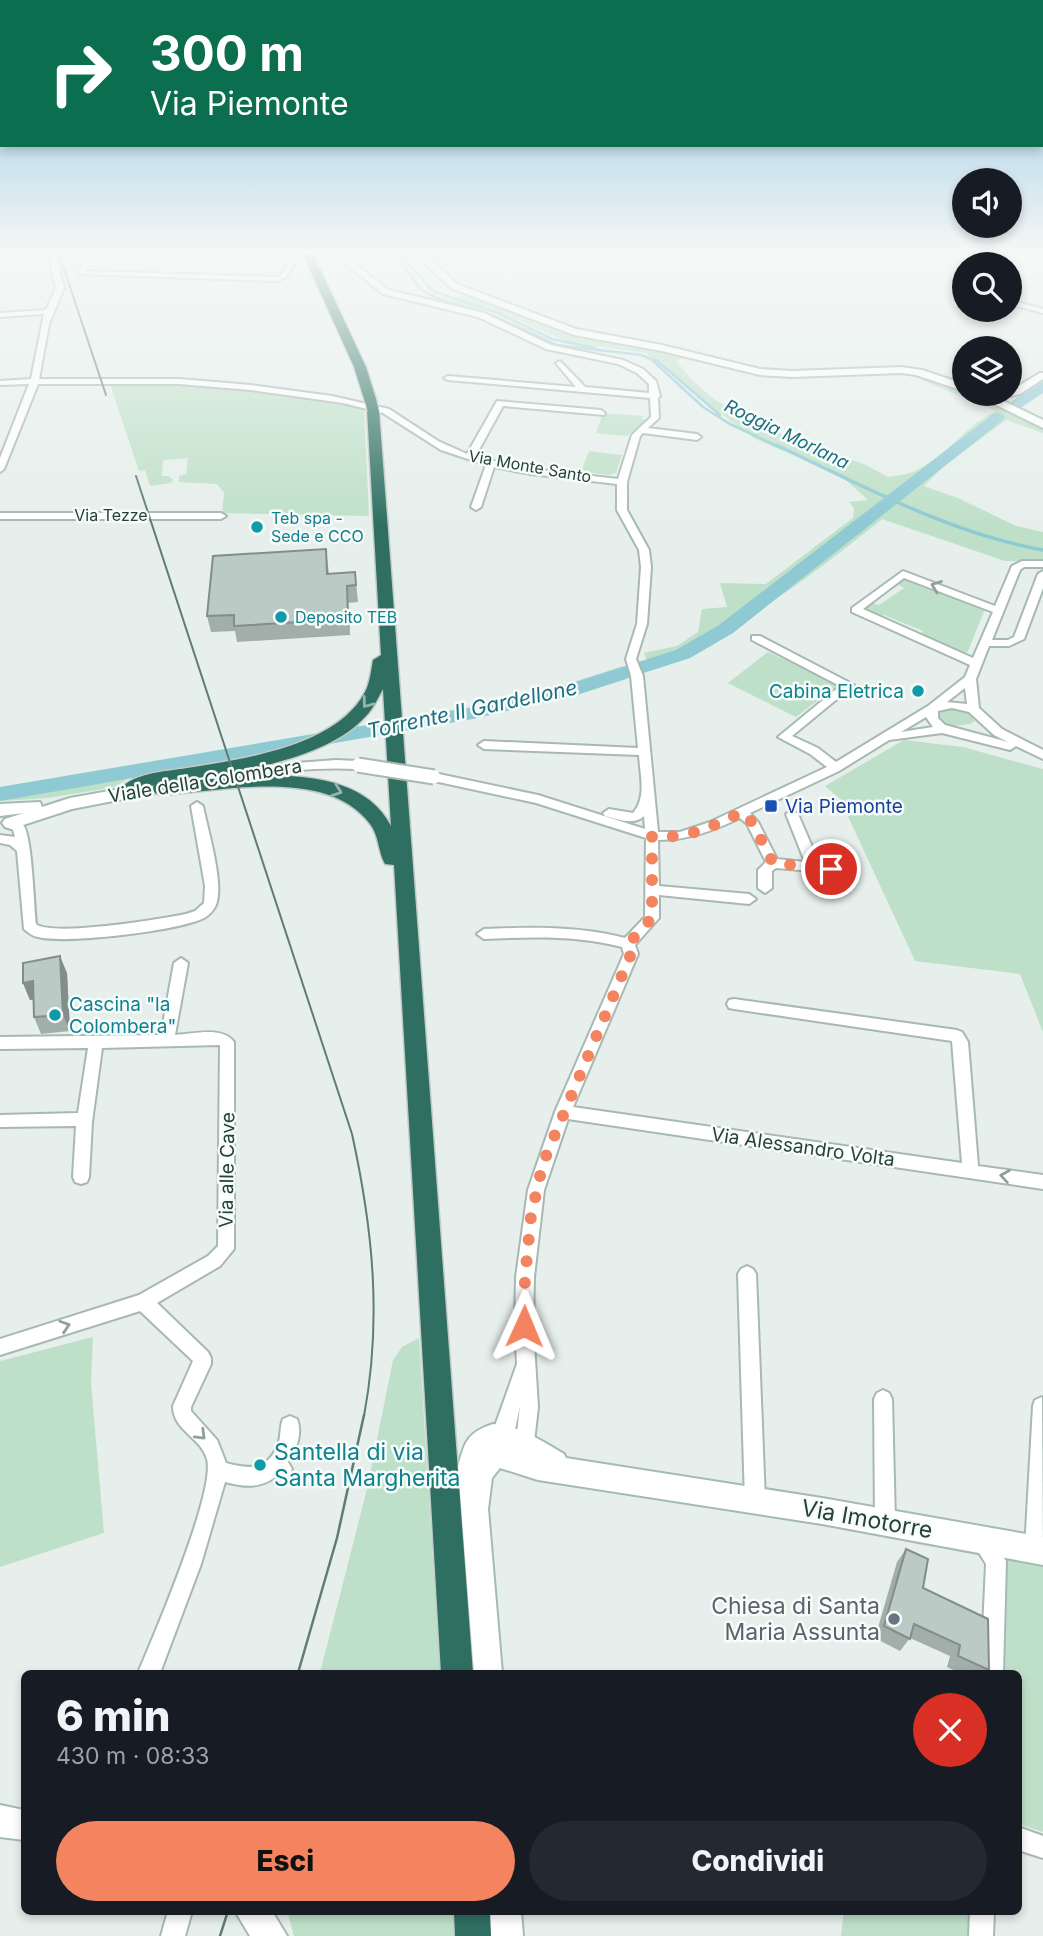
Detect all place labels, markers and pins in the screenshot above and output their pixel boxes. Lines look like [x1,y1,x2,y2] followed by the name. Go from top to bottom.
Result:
[271,508,364,546] place label: Teb spa - Sede e CCO
[249,519,265,535] marker: Teb spa - Sede e CCO
[295,607,397,627] place label: Deposito TEB
[273,609,289,625] marker: Deposito TEB
[769,680,904,703] place label: Cabina Eletrica
[910,683,926,699] marker: Cabina Eletrica
[785,795,903,818] place label: Via Piemonte
[763,798,779,814] marker: Via Piemonte
[801,839,861,899] pin
[69,993,176,1038] place label: Cascina "la Colombera"
[47,1007,63,1023] marker: Cascina "la Colombera"
[274,1438,461,1492] place label: Santella di via Santa Margherita
[252,1457,268,1473] marker: Santella di via Santa Margherita
[711,1592,880,1646] place label: Chiesa di Santa Maria Assunta
[886,1611,902,1627] marker: Chiesa di Santa Maria Assunta

